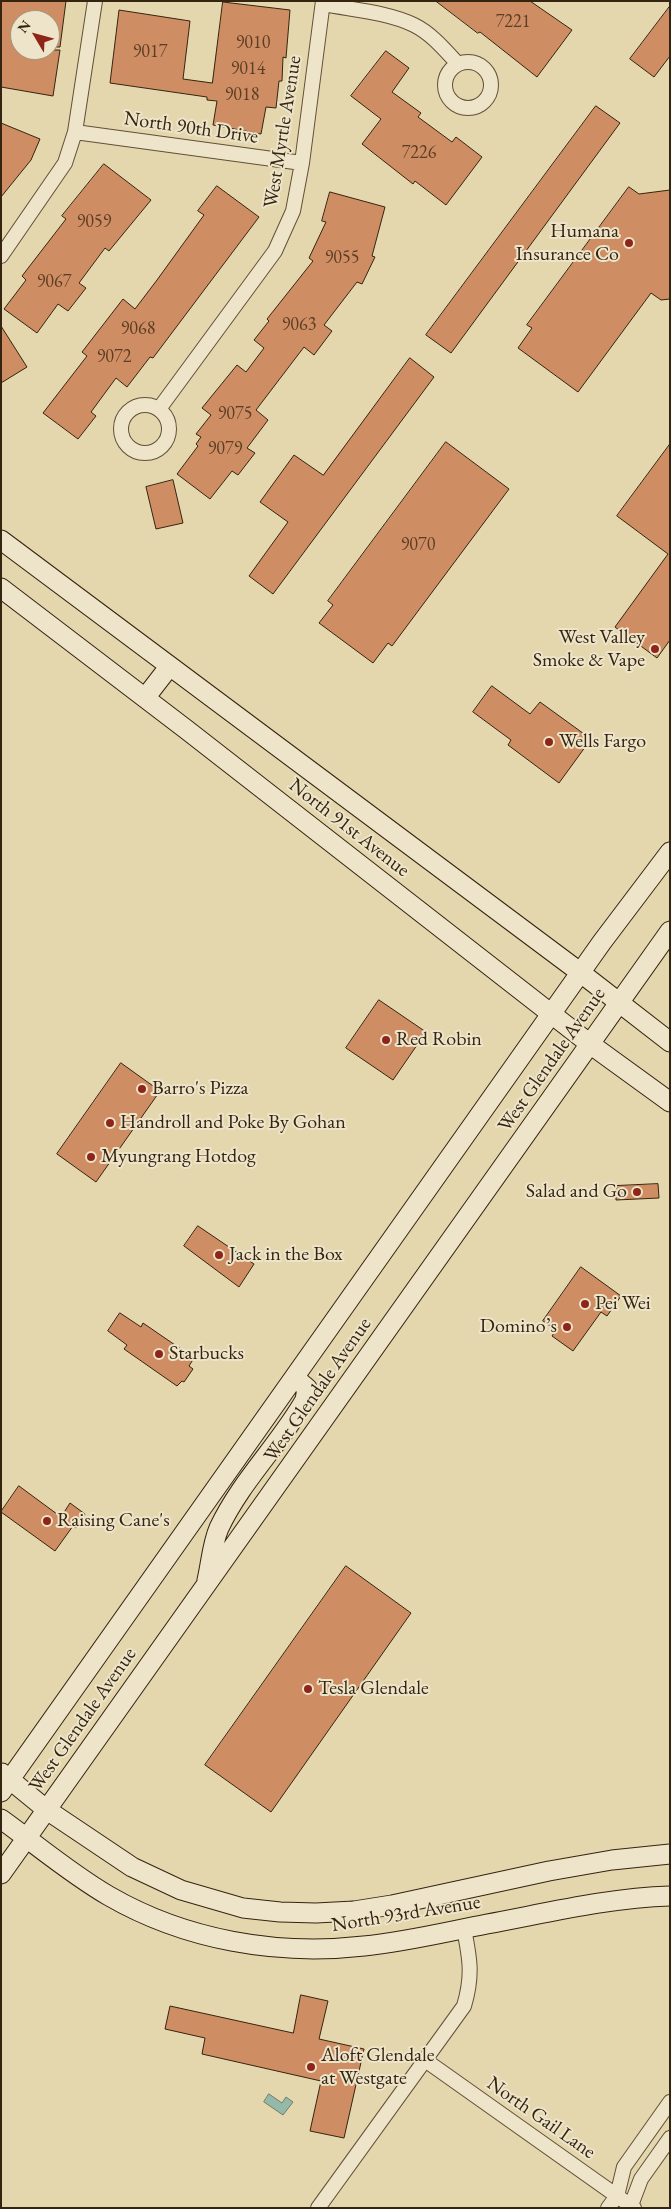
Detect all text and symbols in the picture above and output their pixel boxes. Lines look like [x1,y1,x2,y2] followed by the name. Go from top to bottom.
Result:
[10,10,60,60] north arrow
[496,11,530,33] house number: 7221
[13,17,34,37] text: N
[236,32,270,54] house number: 9010
[133,41,167,63] house number: 9017
[259,54,307,210] street label: West Myrtle Avenue
[231,58,265,80] house number: 9014
[225,84,259,106] house number: 9018
[122,107,260,149] street label: North 90th Drive
[402,142,436,164] house number: 7226
[77,211,111,233] house number: 9059
[516,220,619,267] place label: Humana Insurance Co
[623,237,635,249] marker: Humana Insurance Co
[325,247,359,269] house number: 9055
[37,271,71,293] house number: 9067
[282,314,316,336] house number: 9063
[121,318,155,340] house number: 9068
[97,346,131,368] house number: 9072
[218,403,252,425] house number: 9075
[208,438,242,460] house number: 9079
[401,534,435,556] house number: 9070
[533,626,645,673] place label: West Valley Smoke & Vape
[649,643,661,655] marker: West Valley Smoke & Vape
[559,730,646,754] place label: Wells Fargo
[543,736,555,748] marker: Wells Fargo
[284,773,414,883] street label: North 91st Avenue
[493,983,611,1137] street label: West Glendale Avenue
[396,1028,482,1052] place label: Red Robin
[380,1034,392,1046] marker: Red Robin
[152,1077,248,1101] place label: Barro's Pizza
[136,1083,148,1095] marker: Barro's Pizza
[120,1111,346,1135] place label: Handroll and Poke By Gohan
[104,1117,116,1129] marker: Handroll and Poke By Gohan
[101,1145,256,1169] place label: Myungrang Hotdog
[85,1151,97,1163] marker: Myungrang Hotdog
[526,1180,627,1204] place label: Salad and Go
[631,1186,643,1198] marker: Salad and Go
[229,1243,343,1267] place label: Jack in the Box
[213,1249,225,1261] marker: Jack in the Box
[595,1292,651,1316] place label: Pei Wei
[579,1298,591,1310] marker: Pei Wei
[259,1313,377,1467] street label: West Glendale Avenue
[480,1315,557,1339] place label: Domino’s
[561,1321,573,1333] marker: Domino’s
[169,1342,244,1366] place label: Starbucks
[153,1348,165,1360] marker: Starbucks
[57,1509,170,1533] place label: Raising Cane's
[41,1515,53,1527] marker: Raising Cane's
[24,1643,142,1797] street label: West Glendale Avenue
[318,1677,429,1701] place label: Tesla Glendale
[302,1683,314,1695] marker: Tesla Glendale
[330,1890,482,1938] street label: North 93rd Avenue
[321,2044,435,2091] place label: Aloft Glendale at Westgate
[305,2061,317,2073] marker: Aloft Glendale at Westgate
[482,2072,600,2164] street label: North Gail Lane

